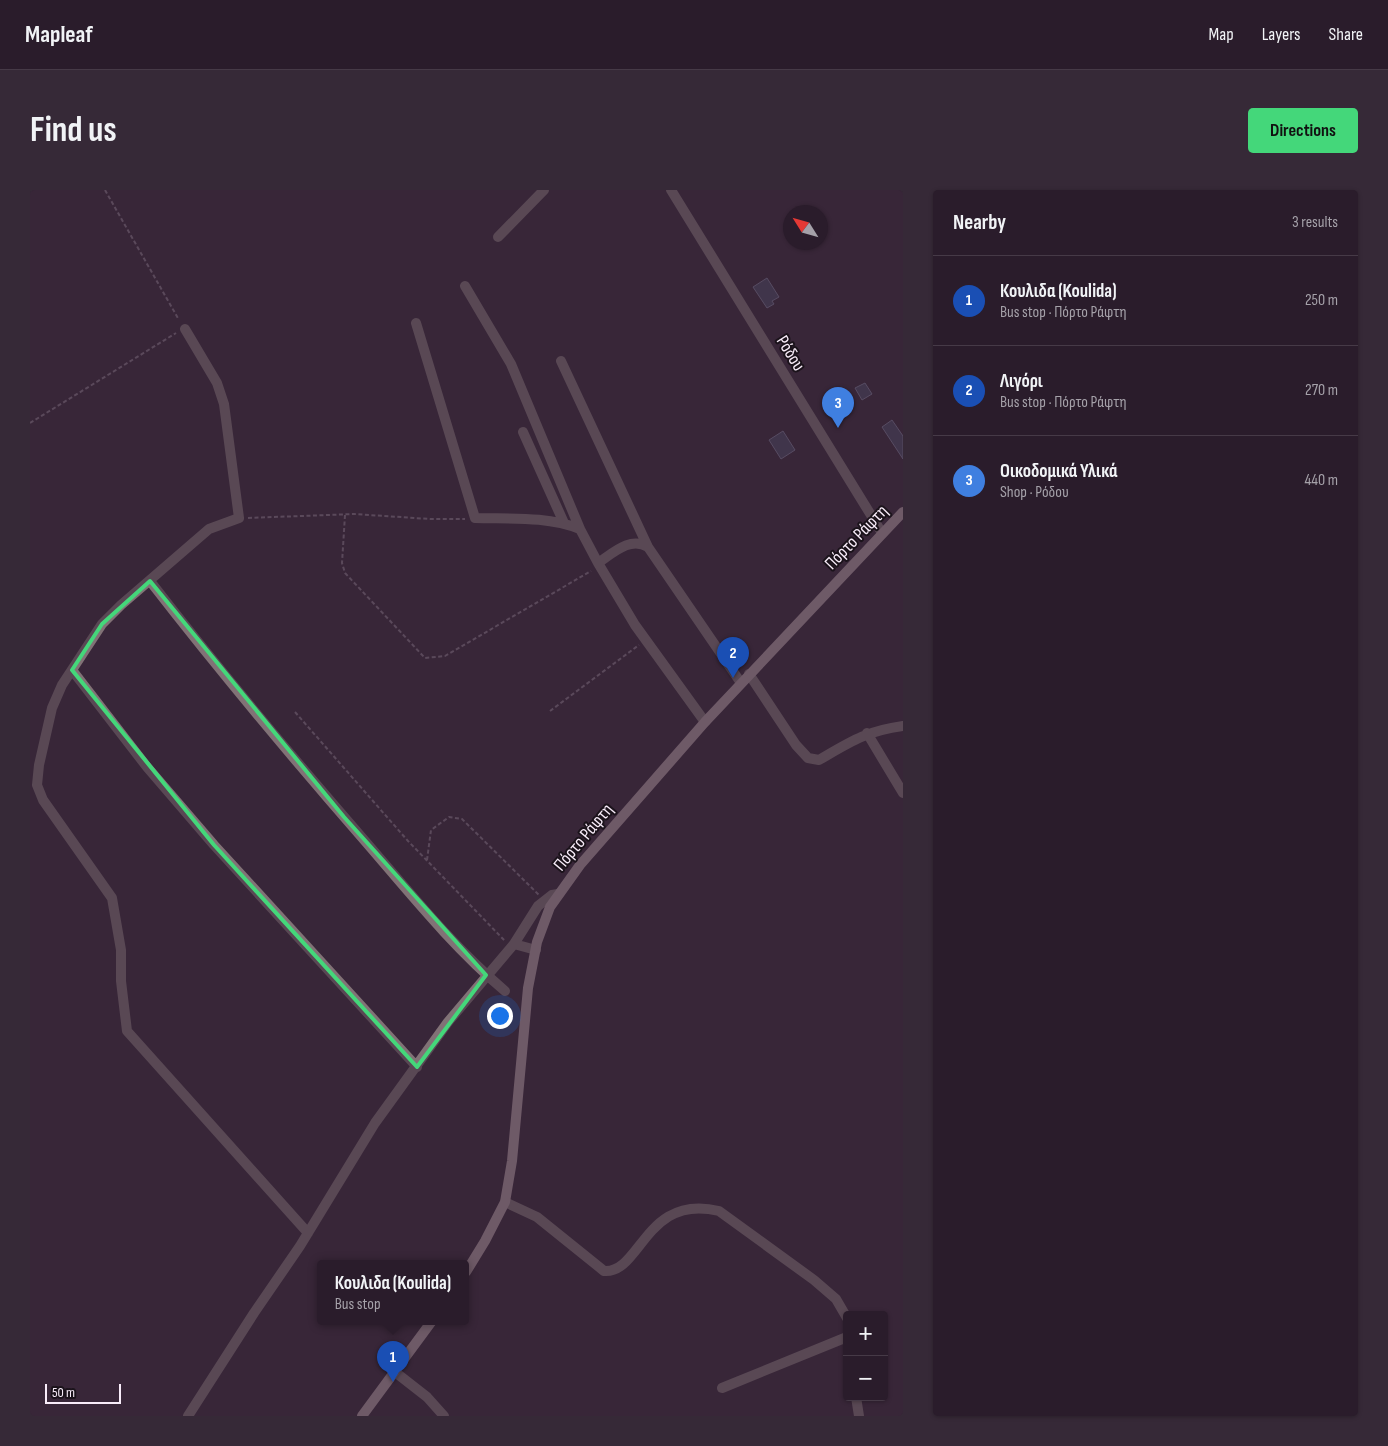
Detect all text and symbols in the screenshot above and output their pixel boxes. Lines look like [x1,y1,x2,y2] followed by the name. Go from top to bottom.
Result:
[25,20,93,49] text: Mapleaf
[1209,24,1234,45] text: Map
[1262,24,1301,45] text: Layers
[1329,24,1363,45] text: Share
[1248,108,1358,153] button: Directions
[30,109,117,152] text: Find us
[783,205,828,250] north arrow
[953,210,1006,235] text: Nearby
[1292,213,1338,232] text: 3 results
[1000,280,1117,303] text: Κουλιδα (Koulida)
[966,291,972,310] text: 1
[1305,291,1338,310] text: 250 m
[1000,303,1127,322] text: Bus stop · Πόρτο Ράφτη
[772,332,809,375] street label: Ρόδου
[1000,370,1043,393] text: Λιγόρι
[965,381,973,400] text: 2
[1305,381,1338,400] text: 270 m
[822,387,854,428] pin: 3
[1000,393,1127,412] text: Bus stop · Πόρτο Ράφτη
[1000,460,1117,483] text: Οικοδομικά Υλικά
[965,471,973,490] text: 3
[1305,471,1338,490] text: 440 m
[1000,483,1069,502] text: Shop · Ρόδου
[820,501,892,574] street label: Πόρτο Ράφτη
[717,637,749,678] pin: 2
[549,799,618,875] street label: Πόρτο Ράφτη
[487,1003,513,1029] your location
[317,1260,469,1325] popup
[335,1272,451,1295] text: Κουλιδα (Koulida)
[335,1295,381,1314] text: Bus stop
[843,1311,888,1401] map controls
[843,1311,888,1356] button: +
[377,1341,409,1382] pin: 1
[843,1356,888,1401] button: −
[45,1381,121,1404] scale bar
[52,1384,75,1401] text: 50 m

